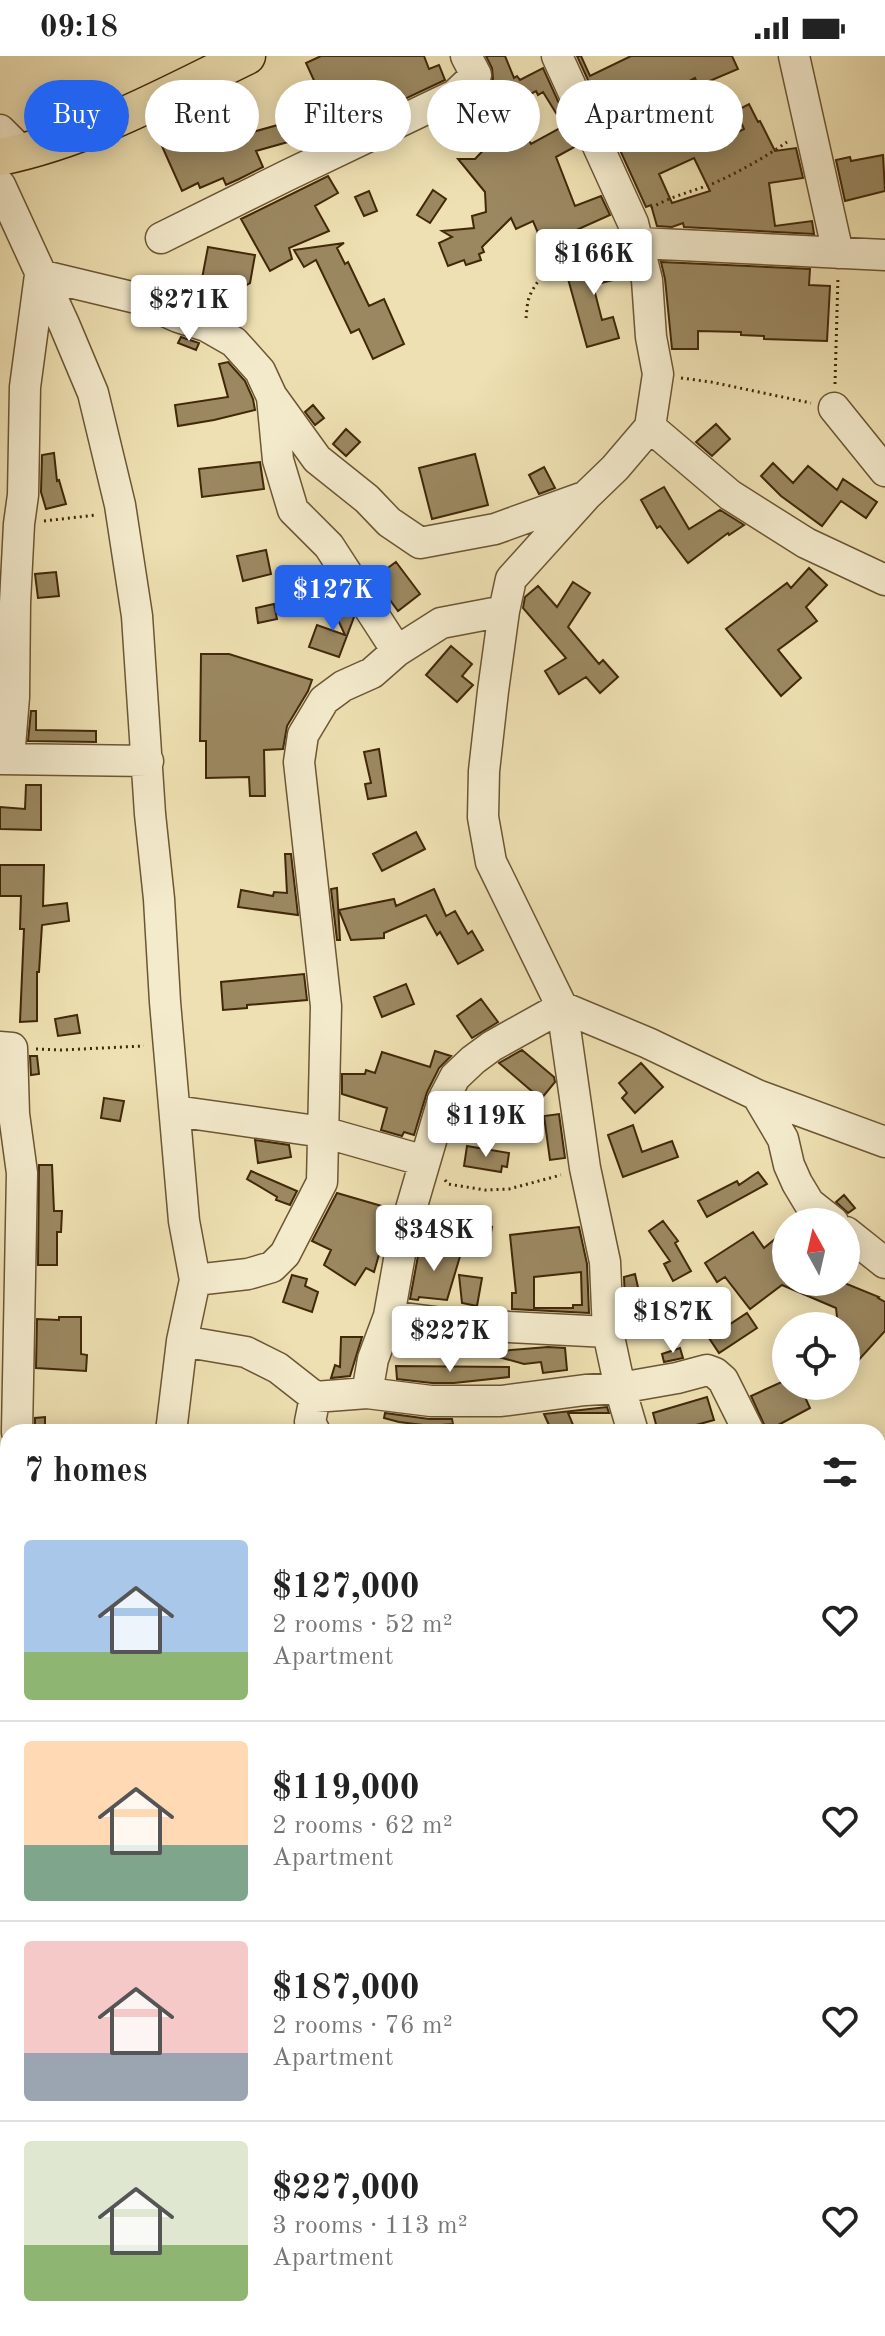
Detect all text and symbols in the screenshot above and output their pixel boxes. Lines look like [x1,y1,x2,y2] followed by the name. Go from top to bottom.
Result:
[40,13,118,43] text: 09:18
[24,80,129,152] chip: Buy
[145,80,259,152] chip: Rent
[275,80,411,152] chip: Filters
[427,80,540,152] chip: New
[556,80,743,152] chip: Apartment
[538,229,650,297] pin: $166K
[554,242,634,268] text: $166K
[133,275,245,343] pin: $271K
[149,288,229,314] text: $271K
[277,565,389,633] pin: $127K
[293,578,373,604] text: $127K
[430,1091,542,1159] pin: $119K
[446,1104,526,1130] text: $119K
[378,1205,490,1273] pin: $348K
[772,1208,860,1296] north arrow
[772,1208,860,1400] map controls
[394,1218,474,1244] text: $348K
[617,1287,729,1355] pin: $187K
[633,1300,713,1326] text: $187K
[394,1306,506,1374] pin: $227K
[772,1312,860,1400] button: locate
[410,1319,490,1345] text: $227K
[818,1450,862,1494] icon: filters
[24,1455,147,1489] text: 7 homes
[272,1571,420,1605] text: $127,000
[88,1572,184,1668] icon: home
[818,1598,862,1642] icon: heart
[272,1612,453,1638] text: 2 rooms · 52 m²
[272,1644,394,1670] text: Apartment
[272,1772,420,1806] text: $119,000
[88,1773,184,1869] icon: home
[818,1799,862,1843] icon: heart
[272,1813,453,1839] text: 2 rooms · 62 m²
[272,1845,394,1871] text: Apartment
[272,1972,420,2006] text: $187,000
[88,1973,184,2069] icon: home
[818,1999,862,2043] icon: heart
[272,2013,453,2039] text: 2 rooms · 76 m²
[272,2045,394,2071] text: Apartment
[272,2172,420,2206] text: $227,000
[88,2173,184,2269] icon: home
[818,2199,862,2243] icon: heart
[272,2213,468,2239] text: 3 rooms · 113 m²
[272,2245,394,2271] text: Apartment

